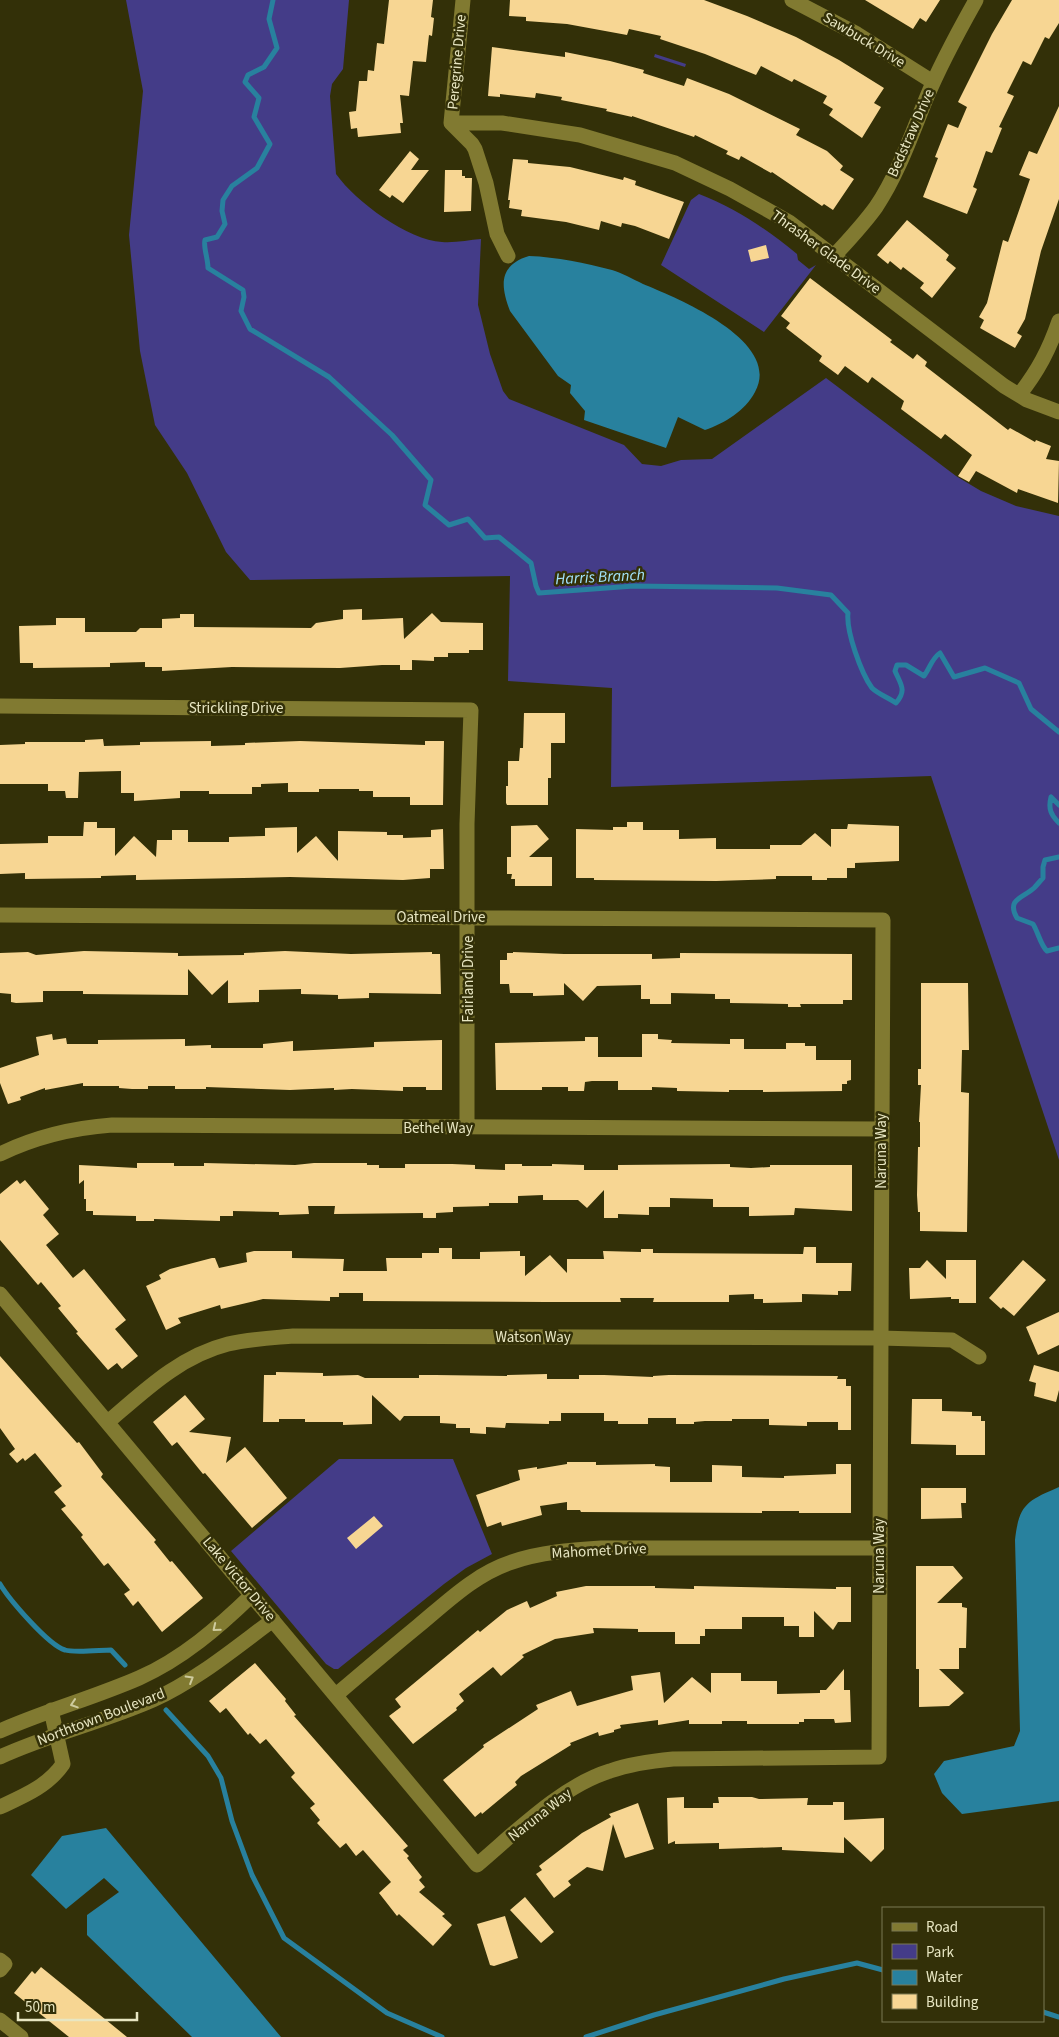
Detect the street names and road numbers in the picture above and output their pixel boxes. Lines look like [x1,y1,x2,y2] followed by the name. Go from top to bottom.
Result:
[819,7,909,73] street label: Sawbuck Drive
[442,14,472,110] street label: Peregrine Drive
[882,86,940,180] street label: Bedstraw Drive
[767,205,885,299] street label: Thrasher Glade Drive
[189,698,283,719] street label: Strickling Drive
[397,907,485,928] street label: Oatmeal Drive
[458,936,479,1022] street label: Fairland Drive
[871,1113,892,1189] street label: Naruna Way
[403,1118,473,1139] street label: Bethel Way
[495,1327,571,1348] street label: Watson Way
[869,1518,890,1594] street label: Naruna Way
[197,1532,281,1626] street label: Lake Victor Drive
[551,1538,647,1564] street label: Mahomet Drive
[34,1683,168,1751] street label: Northtown Boulevard
[504,1783,576,1847] street label: Naruna Way

